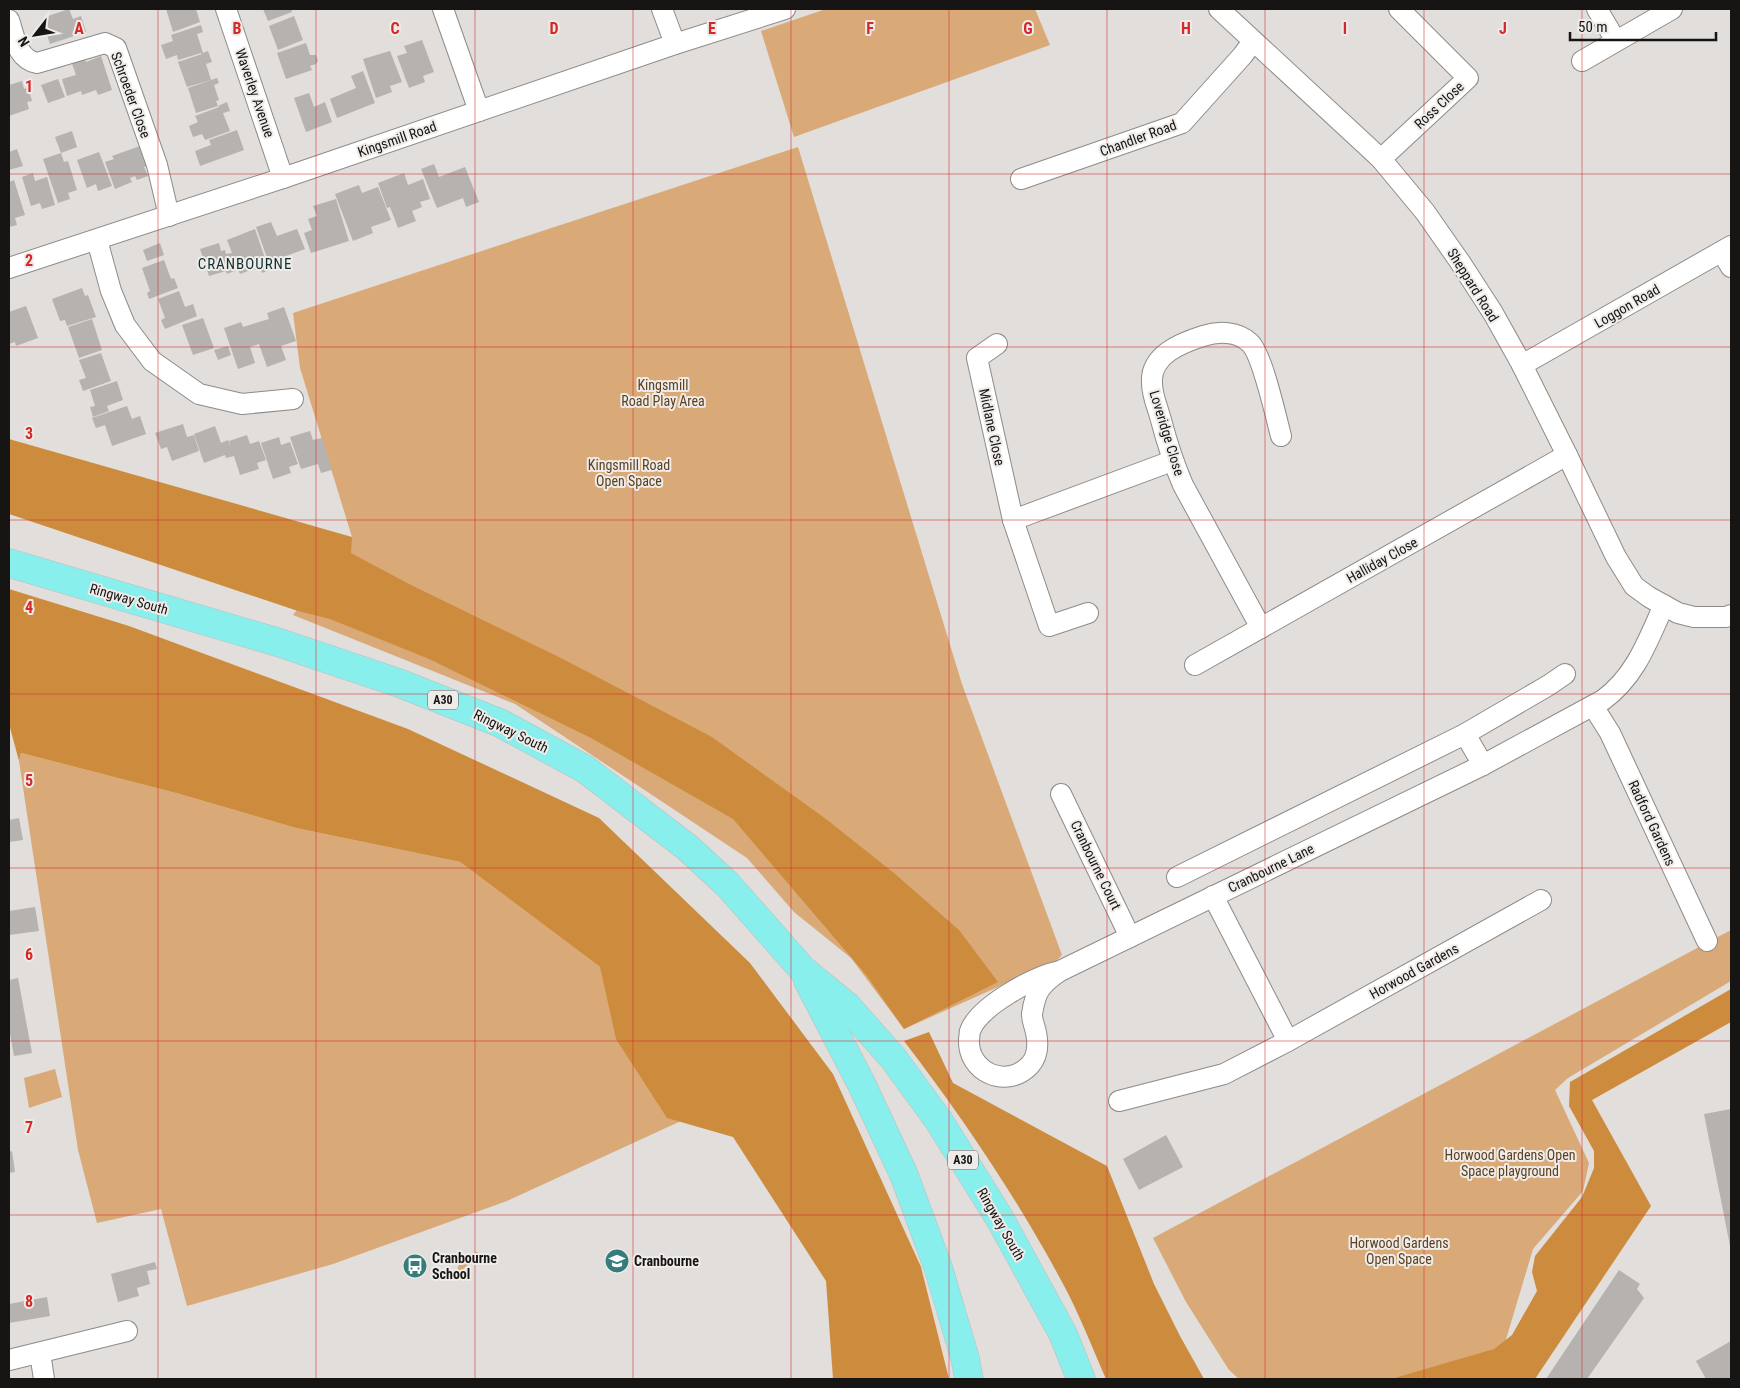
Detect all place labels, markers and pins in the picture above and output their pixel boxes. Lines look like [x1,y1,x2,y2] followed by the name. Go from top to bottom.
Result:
[604,1248,630,1274] school or university icon: Cranbourne
[432,1250,497,1282] place label: Cranbourne School
[402,1253,428,1279] bus stop icon: Cranbourne School
[634,1253,699,1269] place label: Cranbourne

